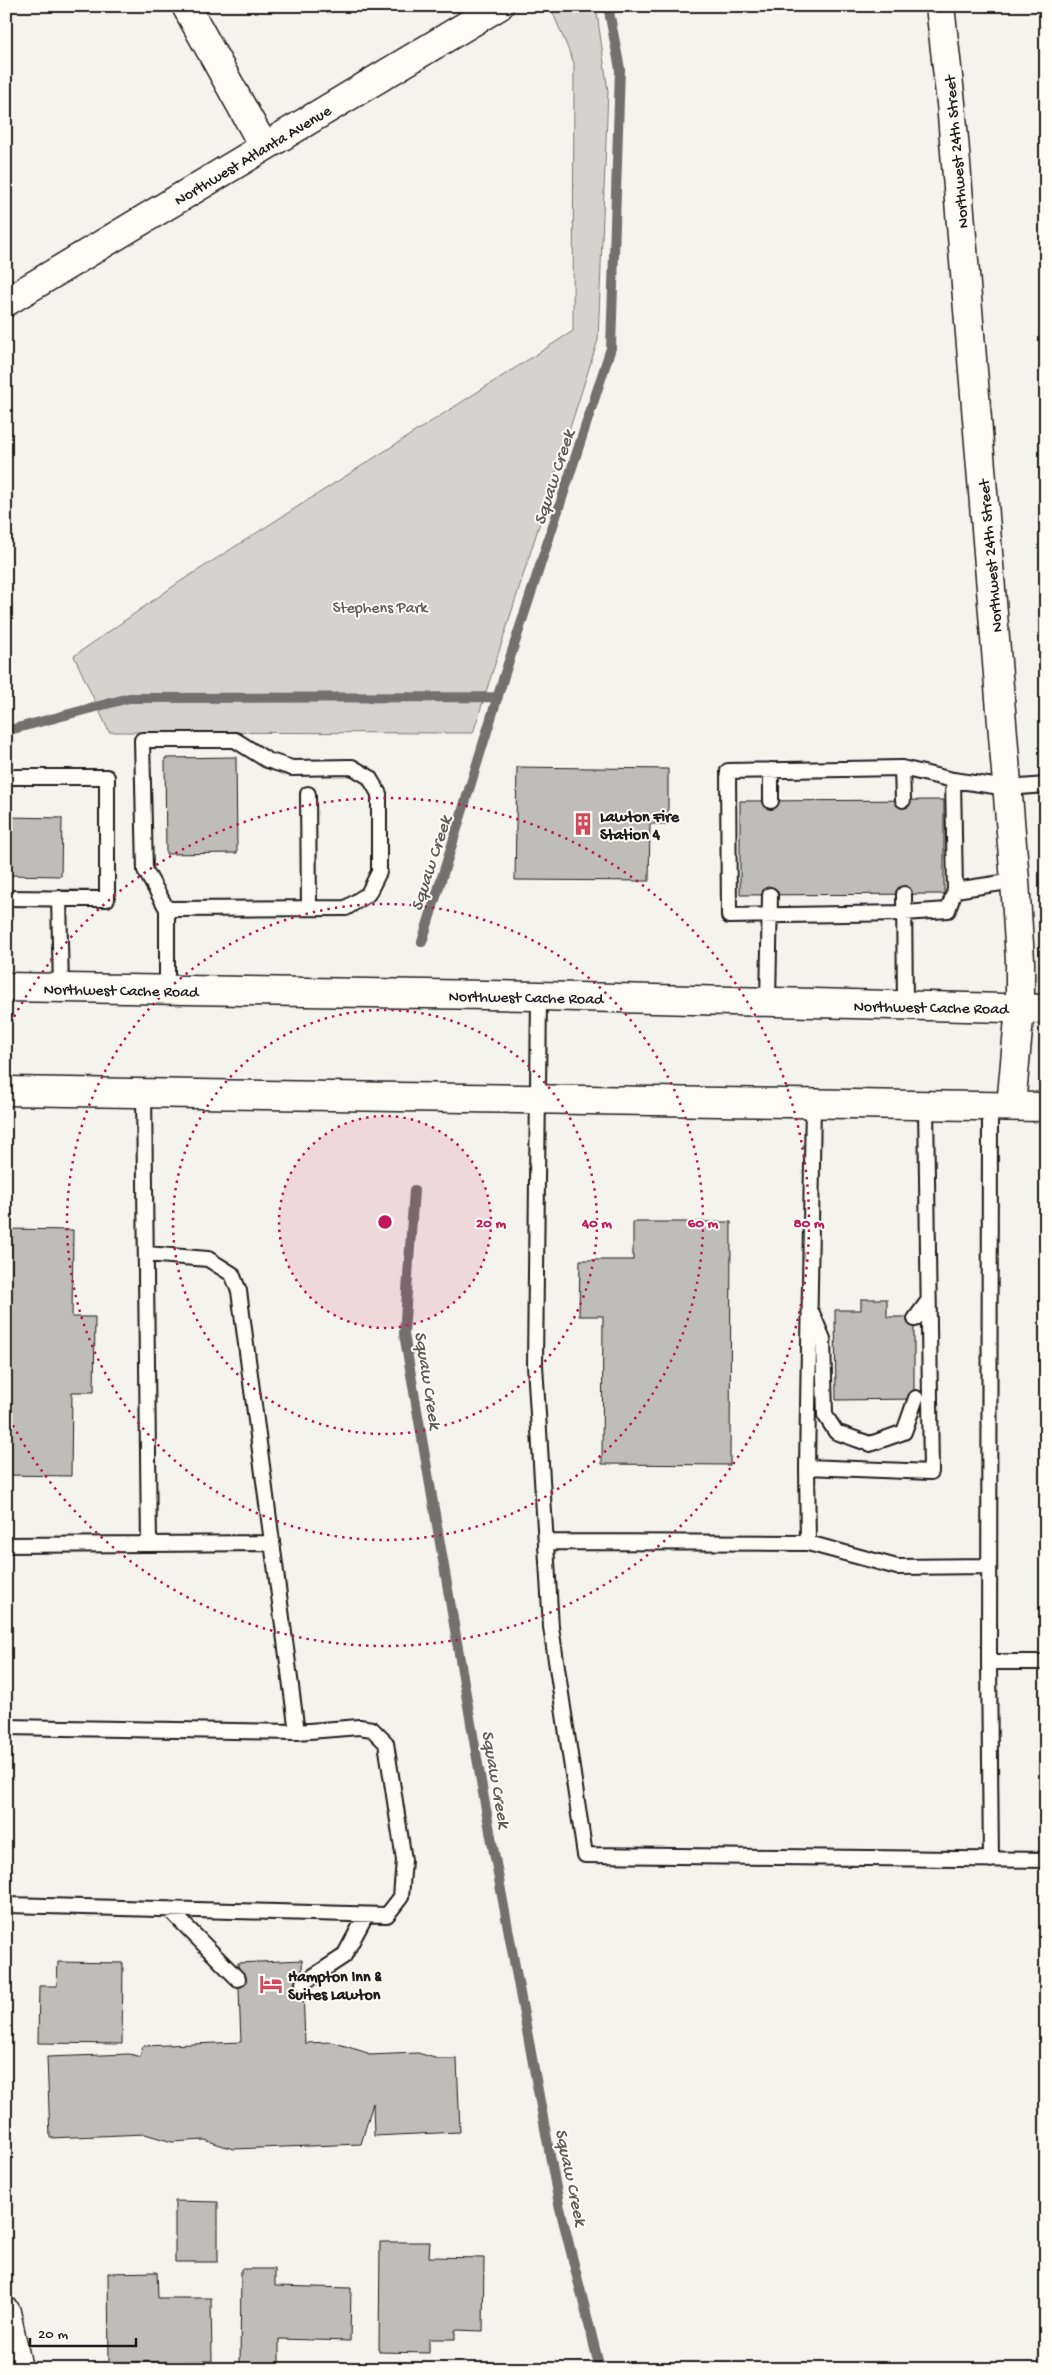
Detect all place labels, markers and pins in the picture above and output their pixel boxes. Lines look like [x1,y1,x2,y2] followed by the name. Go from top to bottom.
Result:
[600,809,680,846] place label: Lawton Fire Station 4
[570,811,596,837] building icon: Lawton Fire Station 4
[376,1213,394,1231] centre of rings
[288,1969,382,2006] place label: Hampton Inn & Suites Lawton
[258,1971,284,1997] hotel icon: Hampton Inn & Suites Lawton

